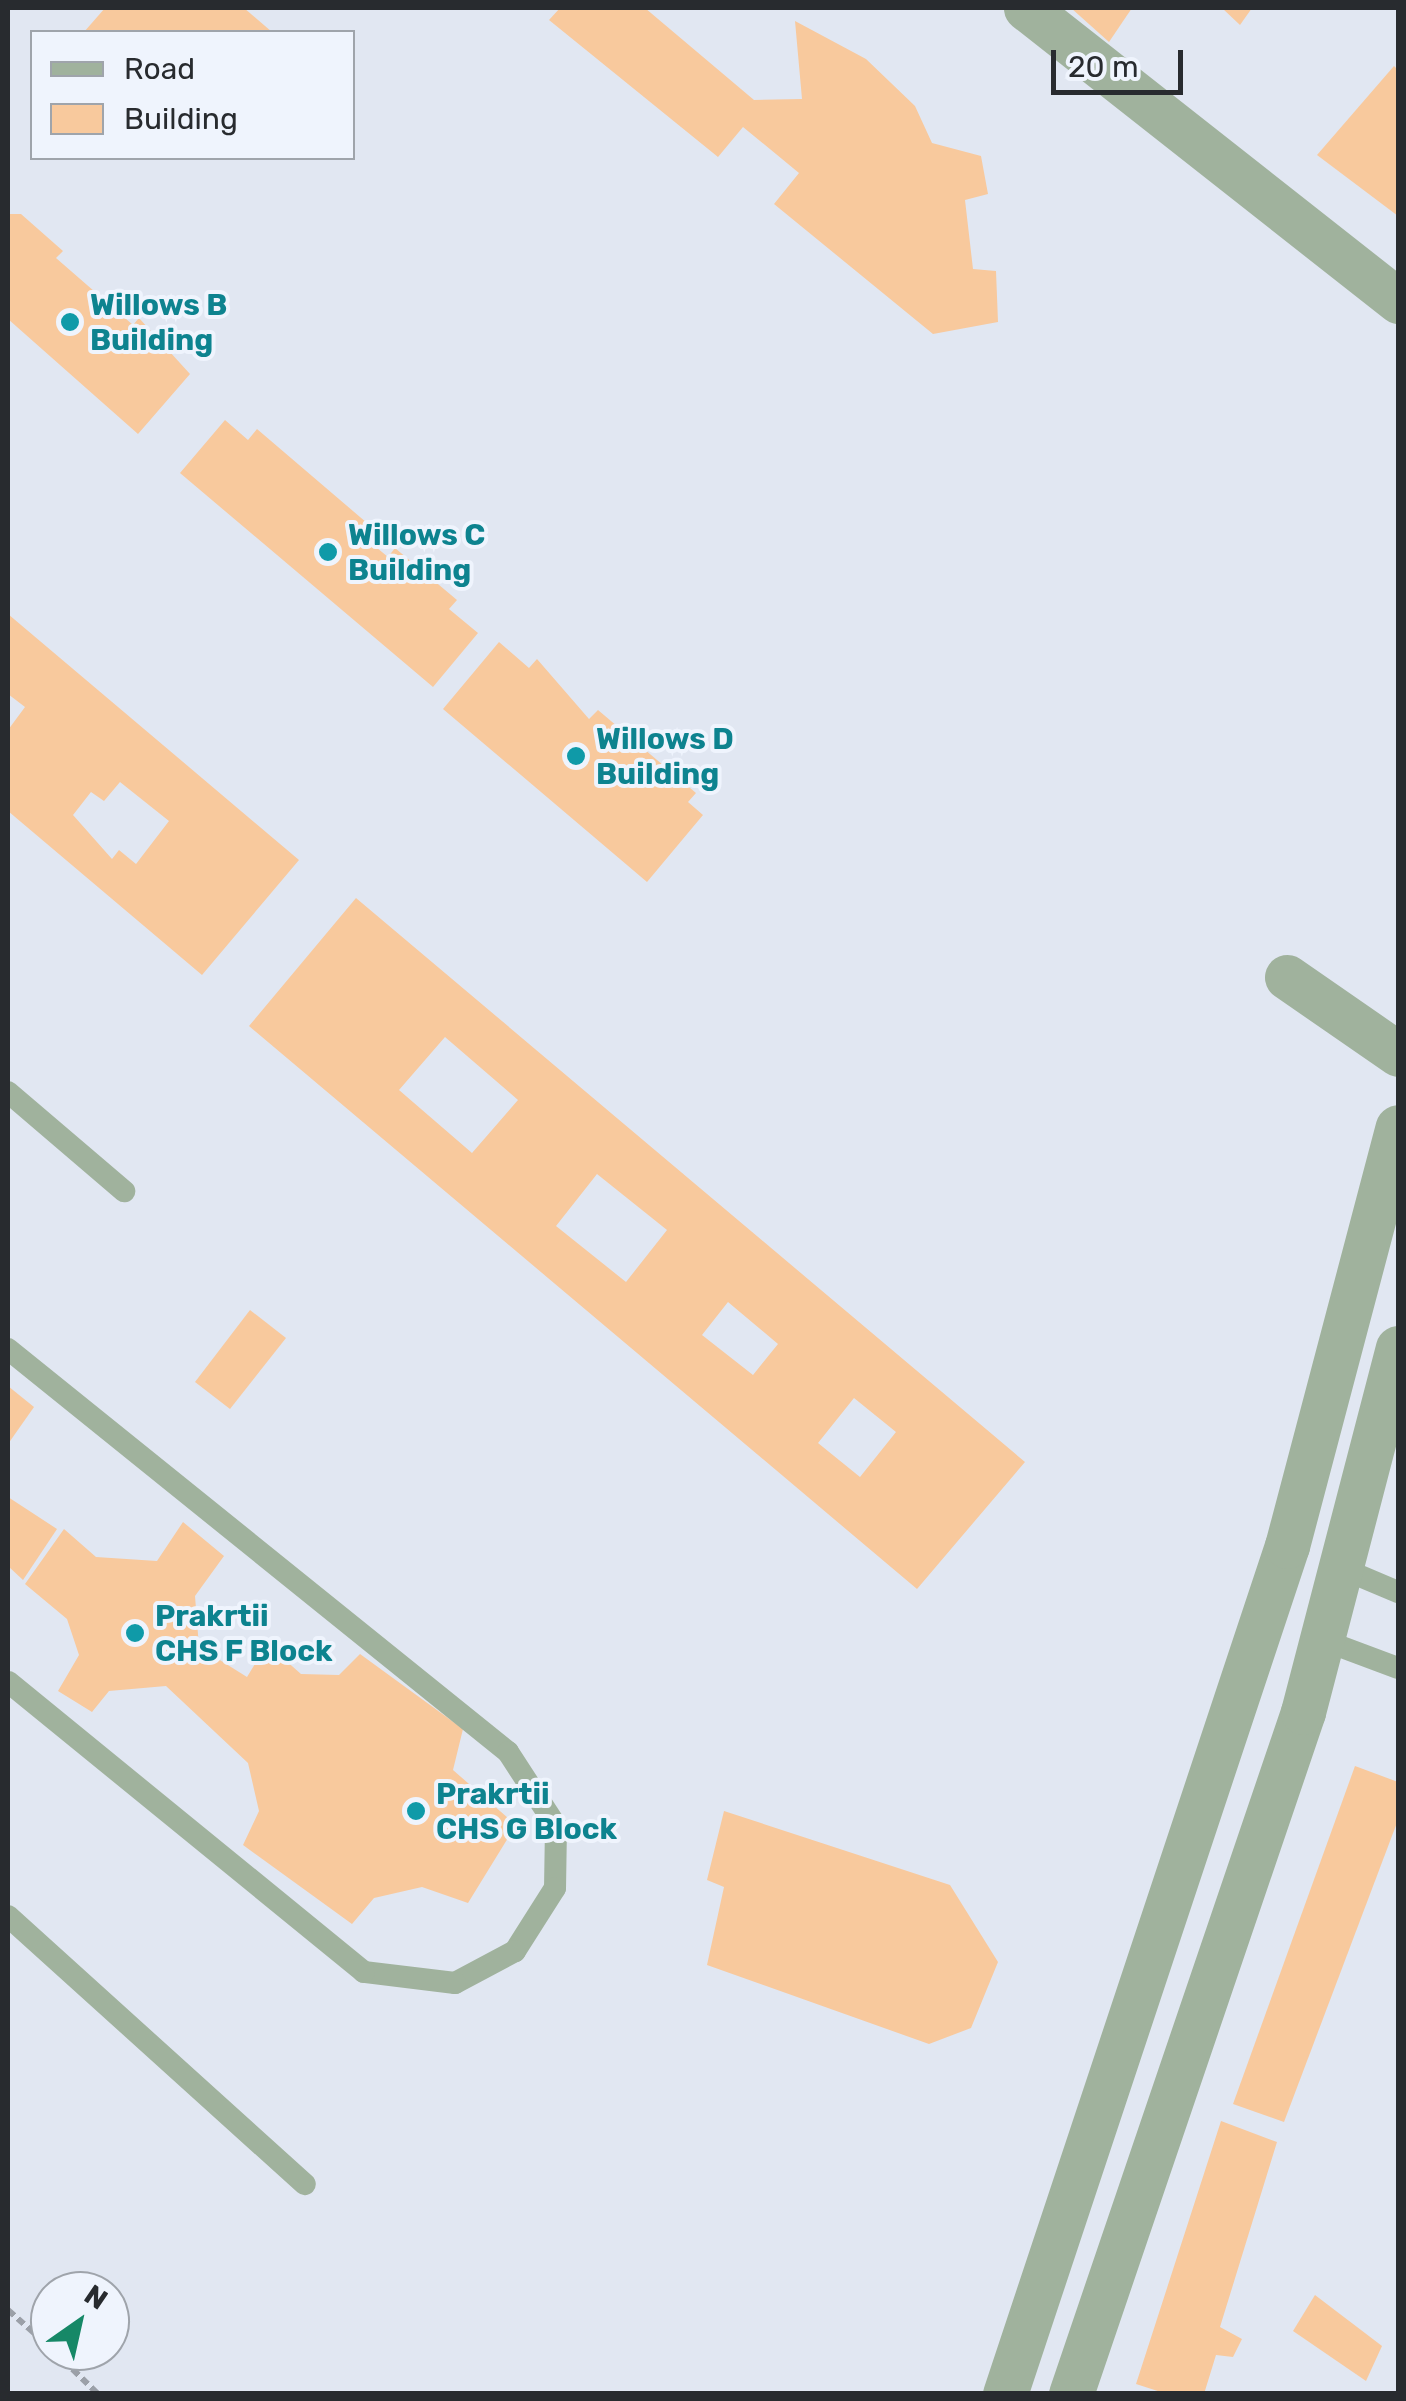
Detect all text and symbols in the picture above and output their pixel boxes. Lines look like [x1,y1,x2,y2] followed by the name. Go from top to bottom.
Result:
[30,30,355,160] legend
[1056,30,1188,92] scale bar
[1068,49,1139,85] text: 20 m
[124,51,195,87] text: Road
[124,101,238,137] text: Building
[90,287,227,358] place label: Willows B Building
[59,311,81,333] marker: Willows B Building
[348,517,485,588] place label: Willows C Building
[317,541,339,563] marker: Willows C Building
[596,721,734,792] place label: Willows D Building
[565,745,587,767] marker: Willows D Building
[155,1598,333,1668] place label: Prakrtii CHS F Block
[124,1622,146,1644] marker: Prakrtii CHS F Block
[436,1776,617,1846] place label: Prakrtii CHS G Block
[405,1800,427,1822] marker: Prakrtii CHS G Block
[30,2271,130,2371] north arrow
[78,2278,114,2317] text: N

